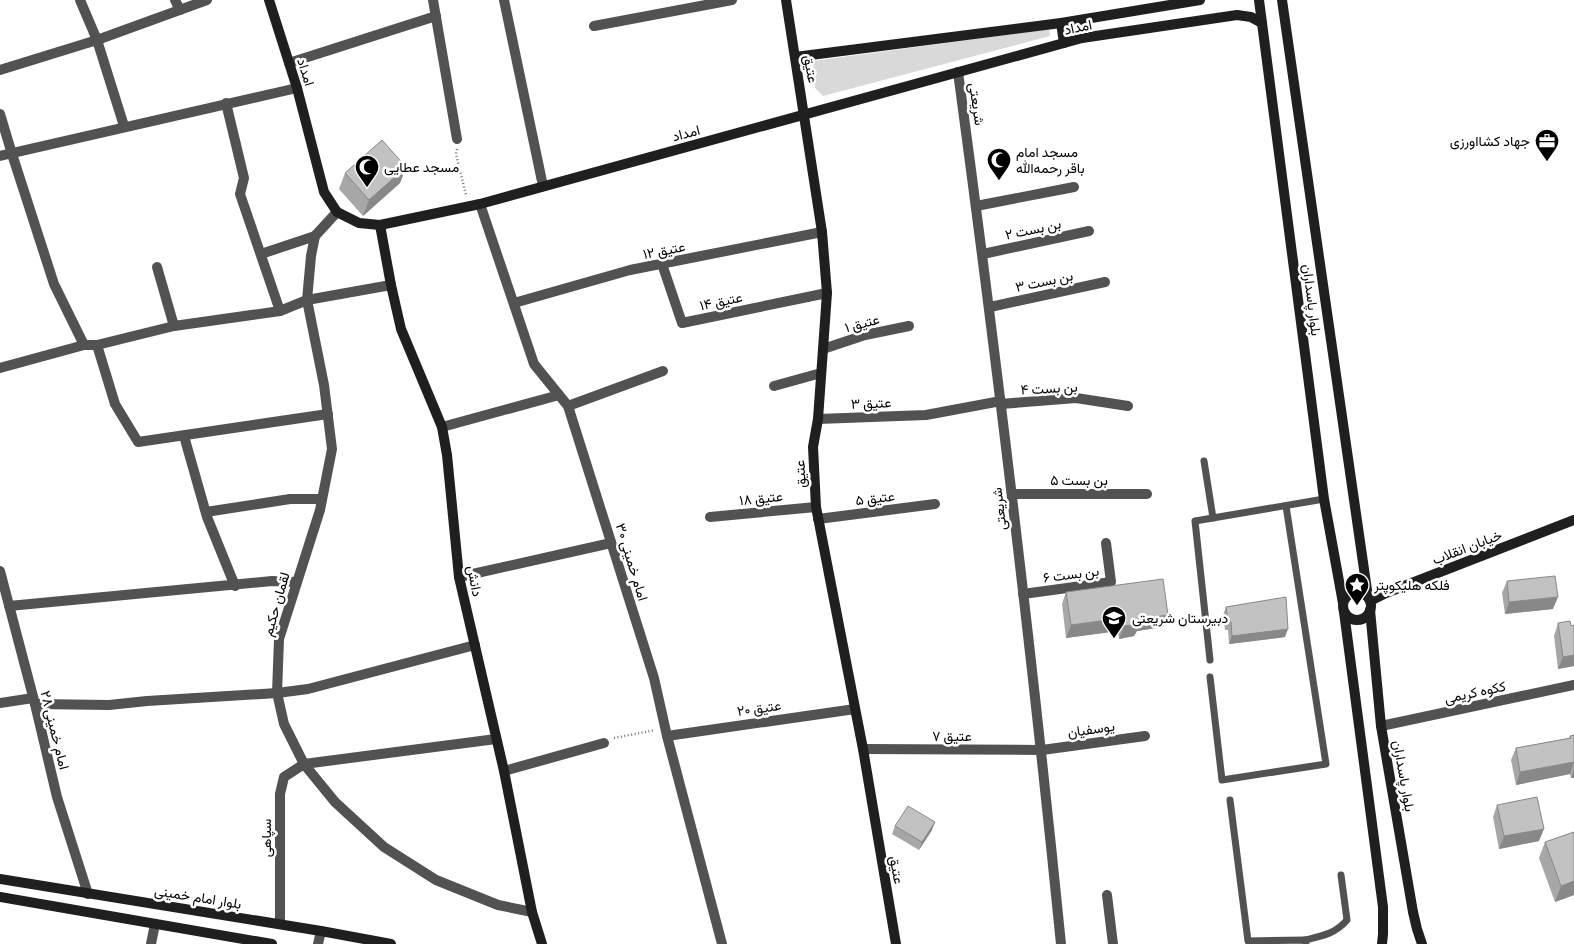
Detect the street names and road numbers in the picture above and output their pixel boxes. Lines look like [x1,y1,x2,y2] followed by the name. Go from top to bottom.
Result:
[1063,16,1094,39] street label: امداد
[800,54,821,84] street label: عتیق
[293,56,318,88] street label: امداد
[965,82,988,127] street label: شریعتی
[670,122,702,145] street label: امداد
[1004,215,1063,244] street label: بن بست ۲
[642,238,687,263] street label: عتیق ۱۲
[1298,263,1324,337] street label: بلوار پاسداران
[1014,267,1075,296] street label: بن بست ۳
[698,289,744,314] street label: عتیق ۱۴
[843,311,881,336] street label: عتیق ۱
[1020,379,1078,398] street label: بن بست ۴
[850,394,892,413] street label: عتیق ۳
[791,459,810,489] street label: عتیق
[1050,472,1108,489] street label: بن بست ۵
[988,487,1011,531] street label: شریعتی
[738,488,784,509] street label: عتیق ۱۸
[854,488,896,509] street label: عتیق ۵
[612,521,651,603] street label: امام خمینی ۳۰
[1430,526,1504,569] street label: خیابان انقلاب
[1042,563,1100,586] street label: بن بست ۶
[463,564,486,598] street label: دانش
[259,570,294,638] street label: لقمان حکیم
[1443,678,1507,707] street label: ککوه کریمی
[37,689,73,771] street label: امام خمینی ۲۸
[736,697,782,720] street label: عتیق ۲۰
[1066,718,1116,741] street label: یوسفیان
[932,728,972,745] street label: عتیق ۷
[1388,739,1418,813] street label: بلوار پاسداران
[258,819,276,857] street label: سپاهی
[886,855,907,885] street label: عتیق
[153,882,243,913] street label: بلوار امام خمینی

